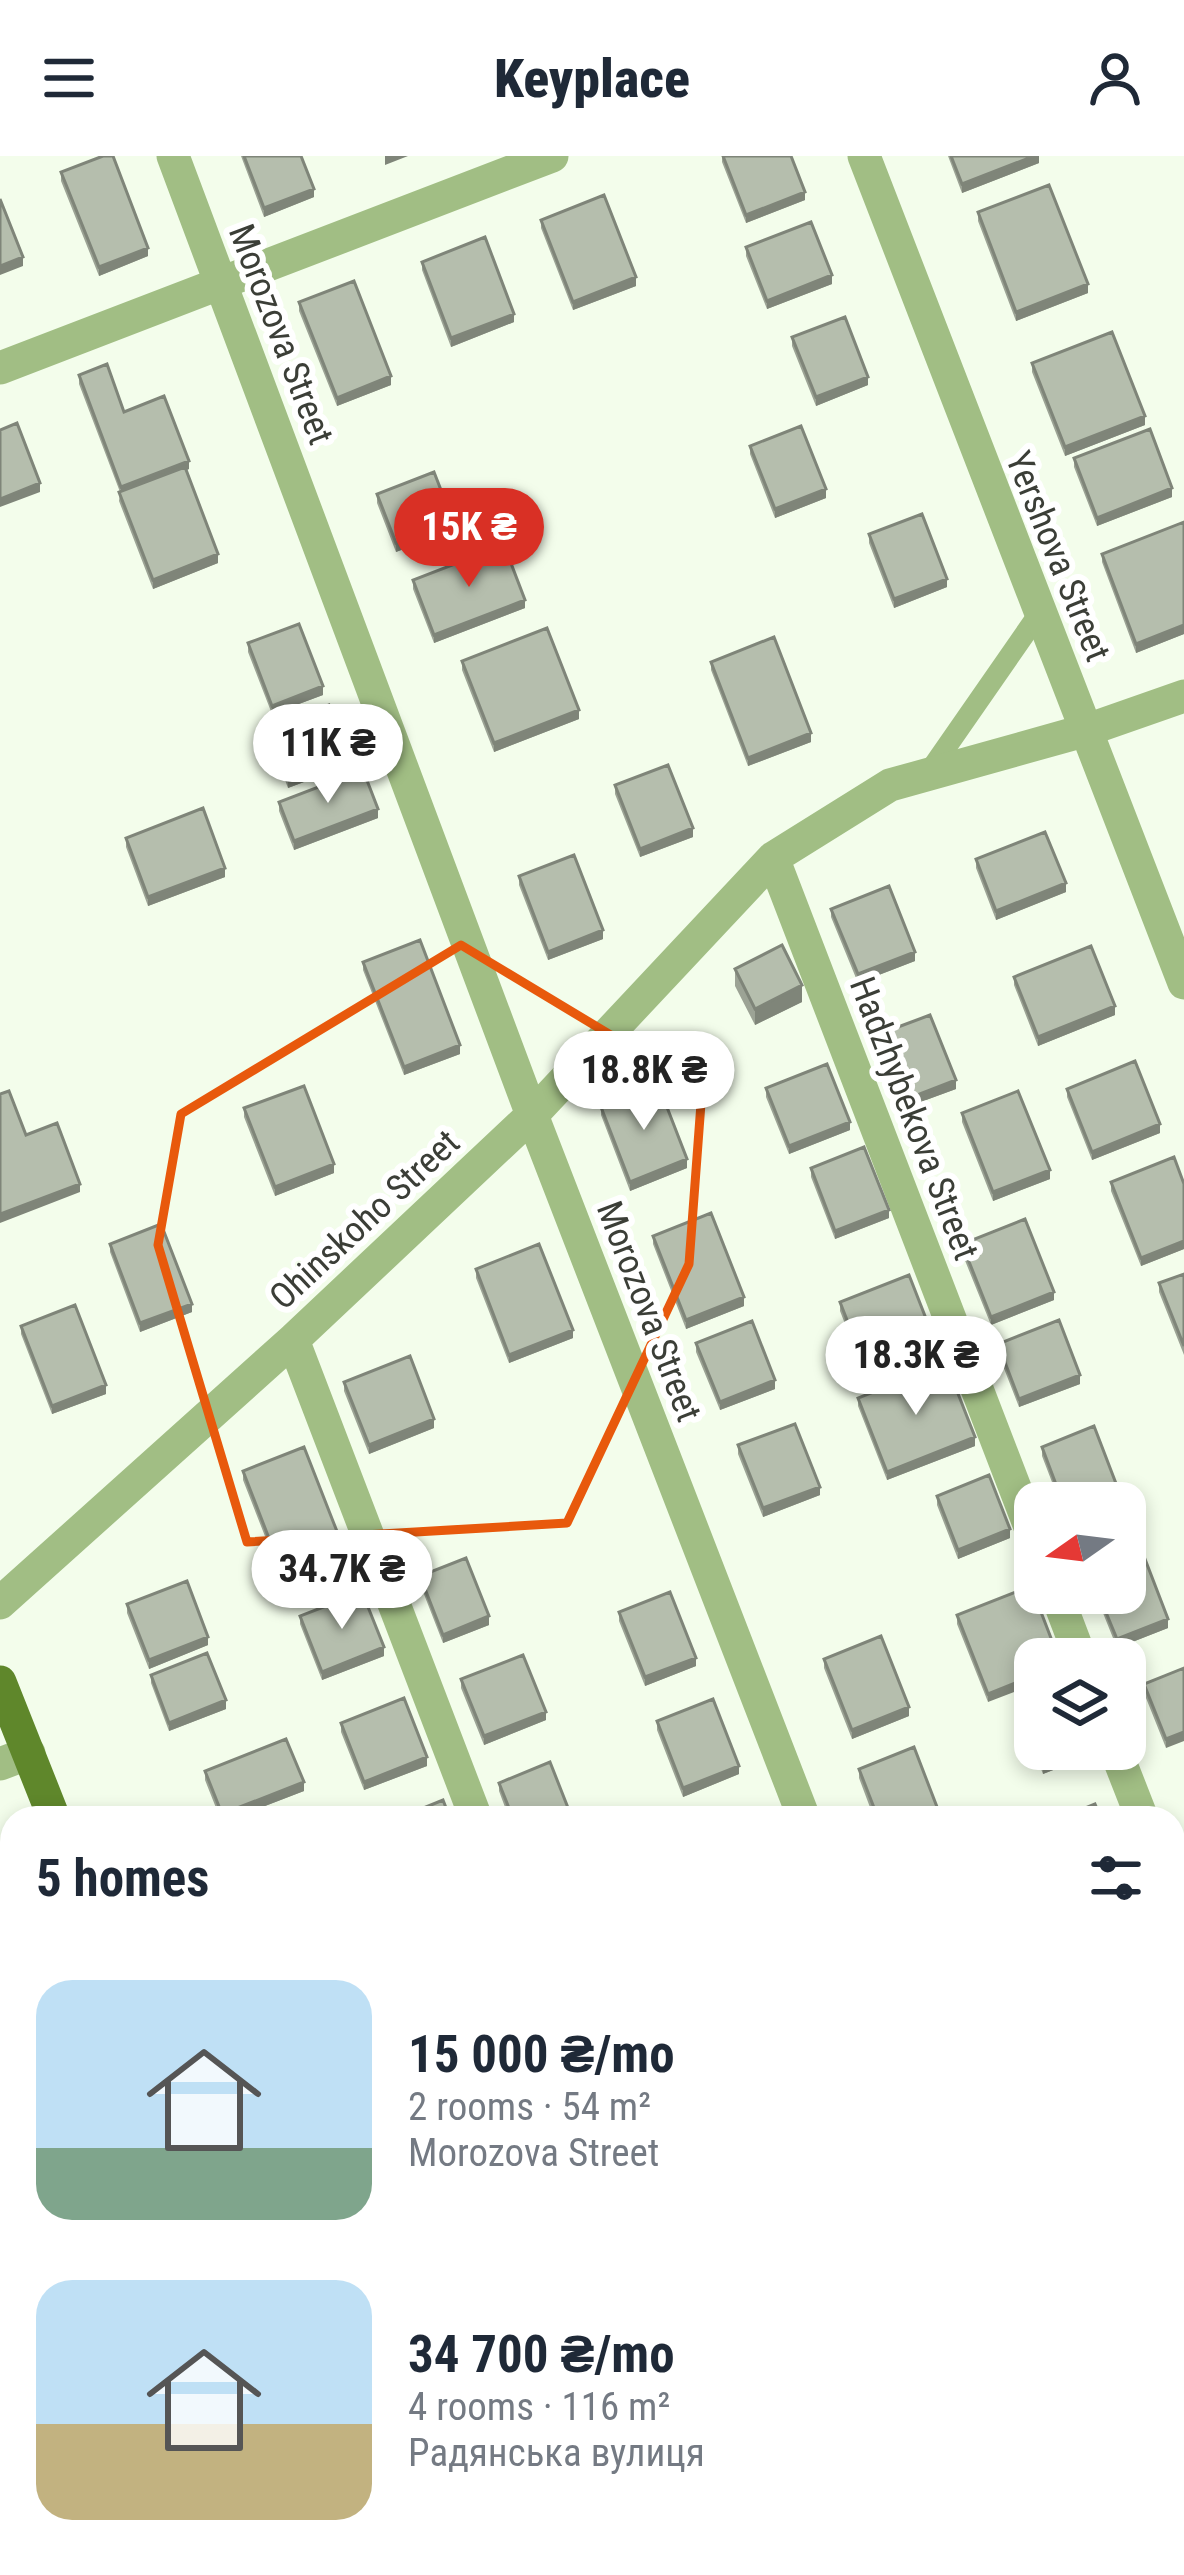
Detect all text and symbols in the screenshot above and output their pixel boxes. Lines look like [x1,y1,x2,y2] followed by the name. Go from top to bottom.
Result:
[36,45,102,111] icon: menu
[1082,45,1148,111] icon: person
[494,47,690,110] text: Keyplace
[220,219,342,450] street label: Morozova Street
[997,445,1119,667] street label: Yershova Street
[385,488,553,590] pin: 15K ₴
[421,504,517,550] text: 15K ₴
[244,704,412,806] pin: 11K ₴
[280,720,376,766] text: 11K ₴
[841,971,987,1266] street label: Hadzhybekova Street
[533,1031,755,1133] pin: 18.8K ₴
[580,1047,708,1093] text: 18.8K ₴
[261,1121,468,1318] street label: Ohinskoho Street
[588,1196,710,1427] street label: Morozova Street
[805,1316,1027,1418] pin: 18.3K ₴
[852,1332,980,1378] text: 18.3K ₴
[1014,1482,1146,1614] north arrow
[1014,1482,1146,1770] map controls
[231,1530,453,1632] pin: 34.7K ₴
[278,1546,406,1592] text: 34.7K ₴
[1014,1638,1146,1770] button: layers
[1083,1845,1149,1911] icon: filters
[36,1849,209,1908] text: 5 homes
[408,2025,675,2084] text: 15 000 ₴/mo
[132,2028,276,2172] icon: home
[408,2084,651,2130] text: 2 rooms · 54 m²
[408,2130,659,2176] text: Morozova Street
[408,2325,675,2384] text: 34 700 ₴/mo
[132,2328,276,2472] icon: home
[408,2384,670,2430] text: 4 rooms · 116 m²
[408,2430,705,2476] text: Радянська вулиця

